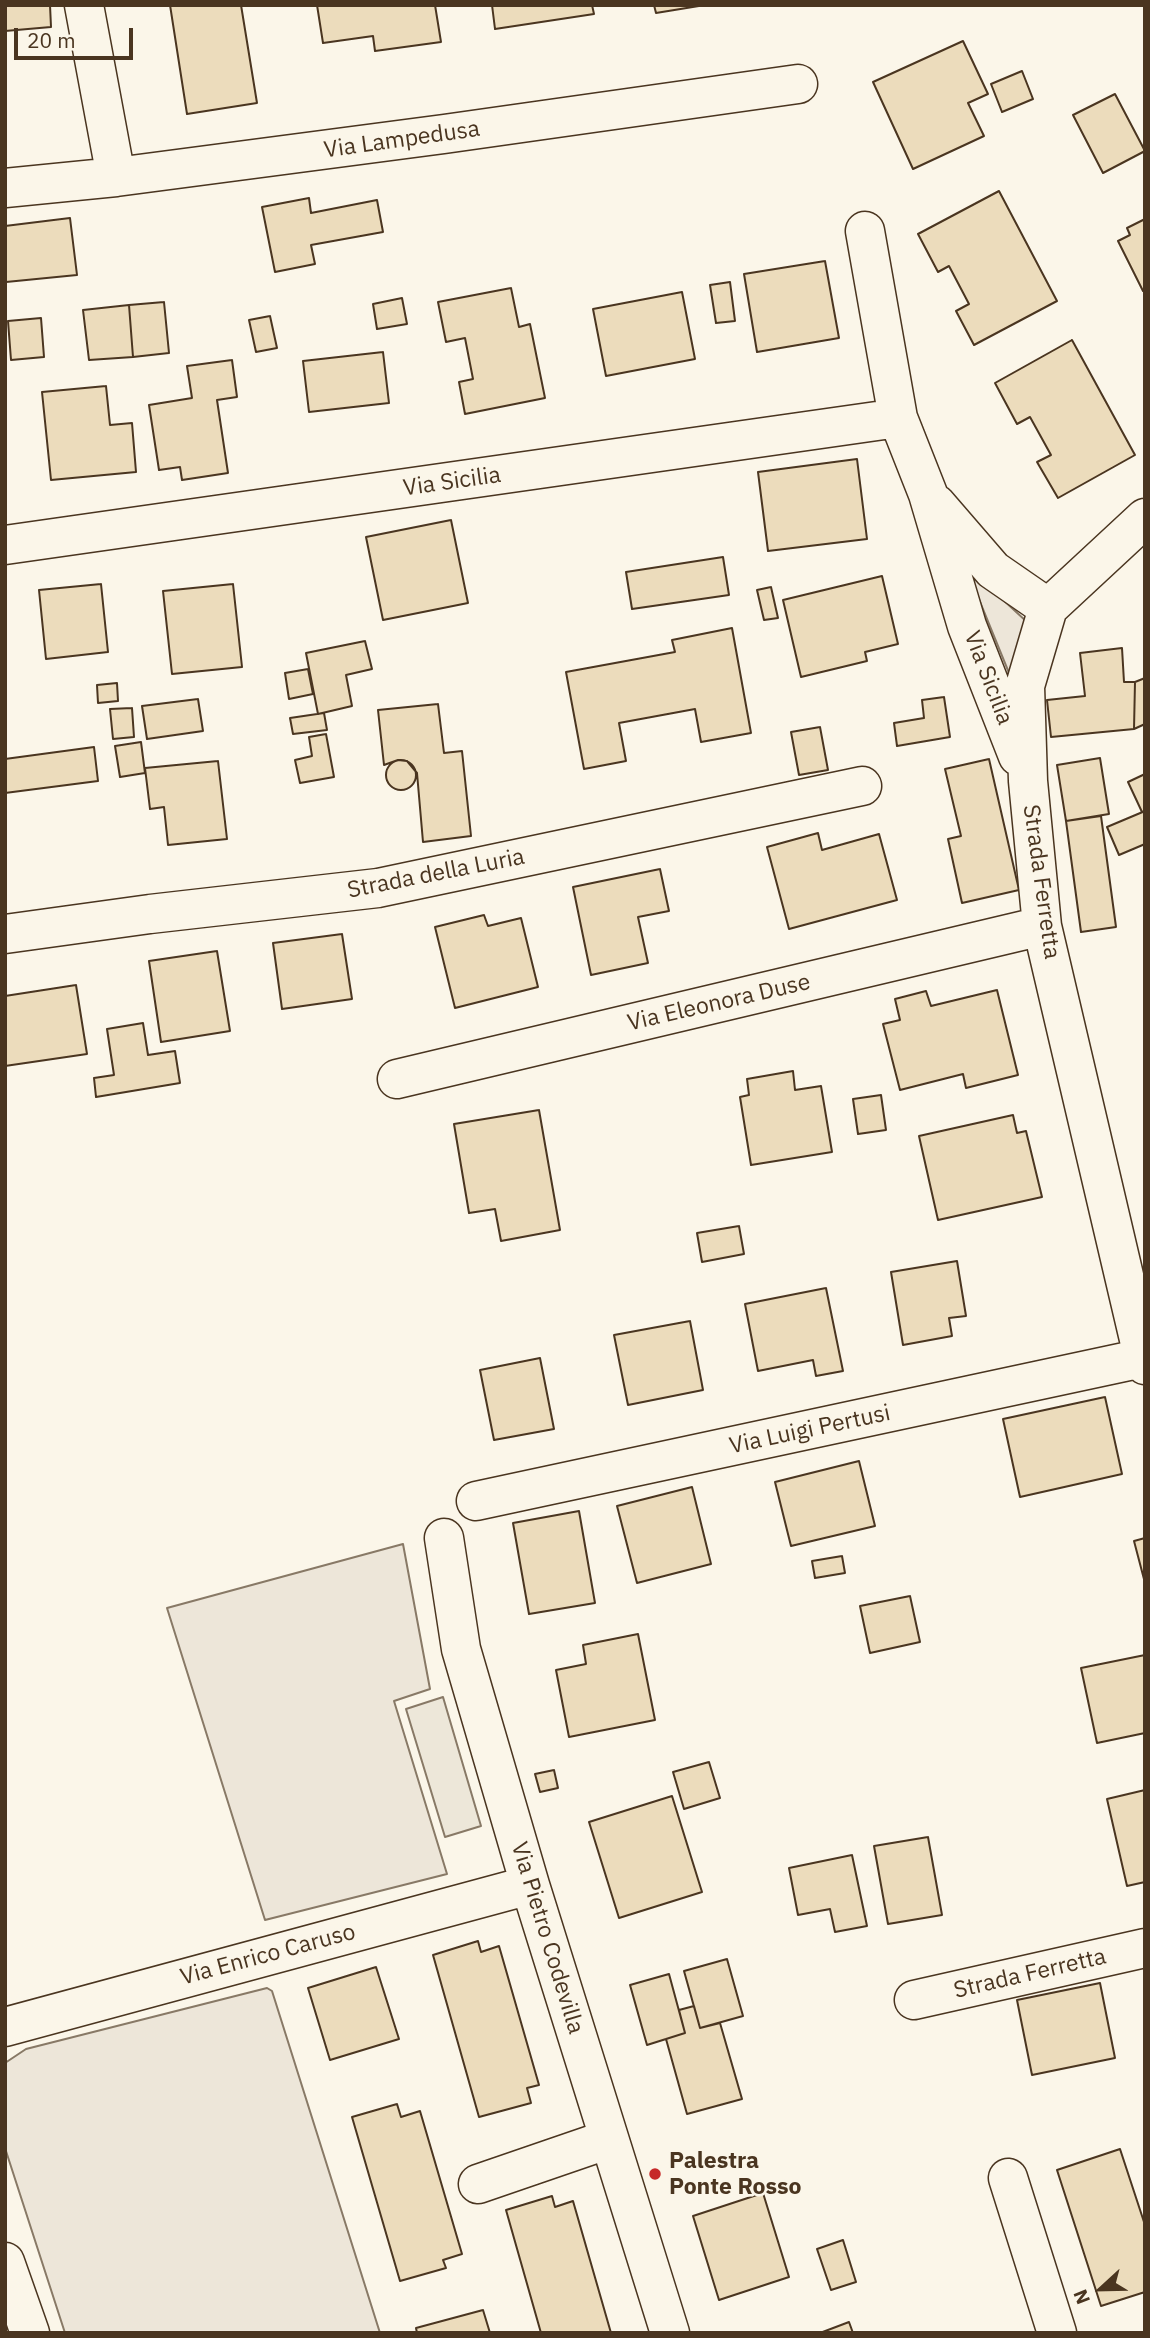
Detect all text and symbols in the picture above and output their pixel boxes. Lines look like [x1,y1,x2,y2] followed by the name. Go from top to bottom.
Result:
[18,14,136,58] scale bar
[27,26,76,54] text: 20 m
[322,115,482,165] street label: Via Lampedusa
[401,462,503,502] street label: Via Sicilia
[958,627,1018,729] street label: Via Sicilia
[1017,803,1065,961] street label: Strada Ferretta
[345,843,527,905] street label: Strada della Luria
[625,969,813,1037] street label: Via Eleonora Duse
[727,1399,893,1461] street label: Via Luigi Pertusi
[505,1839,589,2037] street label: Via Pietro Codevilla
[177,1918,359,1992] street label: Via Enrico Caruso
[951,1943,1109,2005] street label: Strada Ferretta
[669,2147,802,2201] place label: Palestra Ponte Rosso
[647,2166,663,2182] marker: Palestra Ponte Rosso
[1066,2254,1136,2324] north arrow
[1068,2286,1095,2308] text: N

